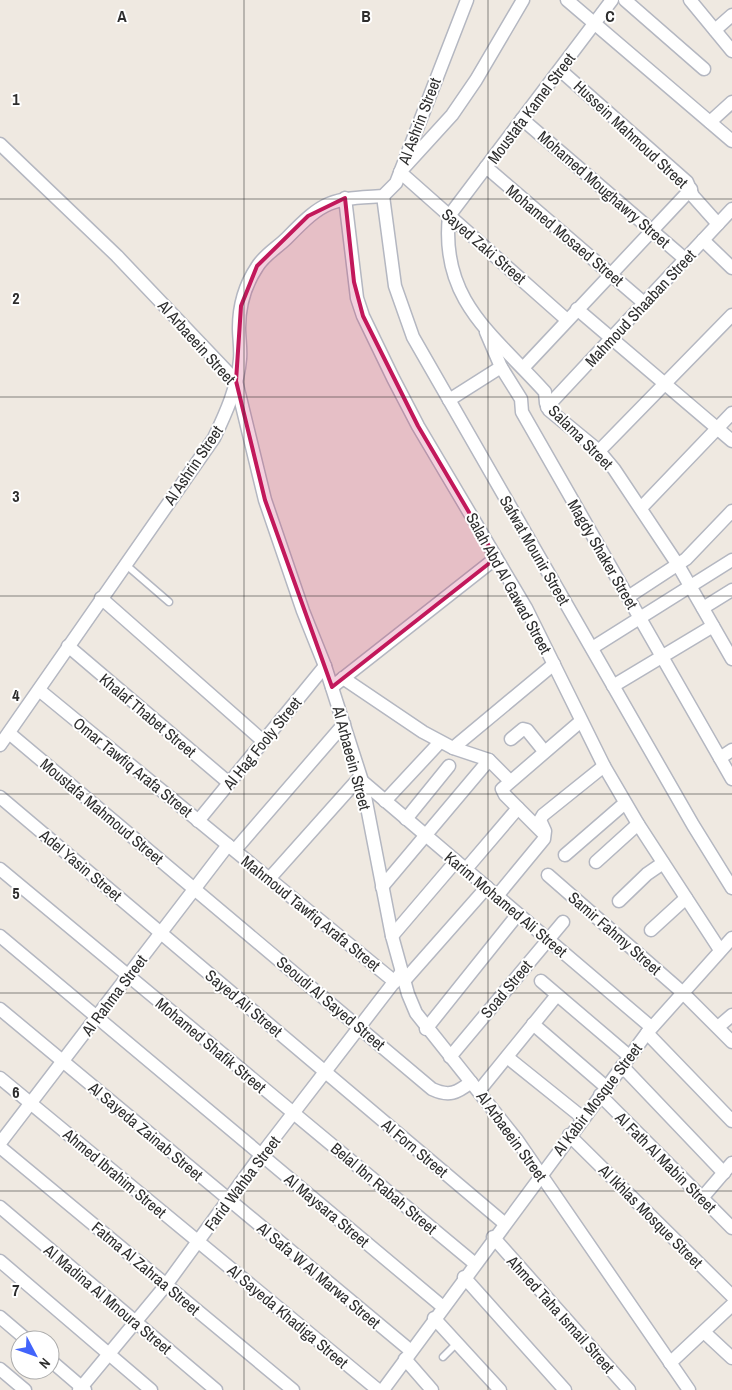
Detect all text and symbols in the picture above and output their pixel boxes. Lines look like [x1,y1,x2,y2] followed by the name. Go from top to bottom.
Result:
[117,5,127,27] text: A
[361,5,371,27] text: B
[605,5,615,27] text: C
[482,48,580,168] street label: Moustafa Kamel Street
[392,74,446,168] street label: Al Ashrin Street
[569,75,693,193] street label: Hussein Mahmoud Street
[12,88,20,110] text: 1
[533,125,675,253] street label: Mohamed Moughawry Street
[502,179,629,291] street label: Mohamed Mosaed Street
[437,203,531,289] street label: Sayed Zaki Street
[580,244,701,372] street label: Mahmoud Shaaban Street
[12,287,20,309] text: 2
[153,294,241,389] street label: Al Arbaeein Street
[544,400,618,474] street label: Salama Street
[158,421,228,510] street label: Al Ashrin Street
[12,485,20,507] text: 3
[495,491,576,609] street label: Safwat Mounir Street
[563,495,644,613] street label: Magdy Shaker Street
[461,508,557,658] street label: Salah Abd Al Gawad Street
[95,668,201,762] street label: Khalaf Thabet Street
[12,684,20,706] text: 4
[217,692,306,795] street label: Al Hag Fooly Street
[327,703,376,813] street label: Al Arbaeein Street
[69,712,197,822] street label: Omar Tawfiq Arafa Street
[36,753,169,869] street label: Moustafa Mahmoud Street
[35,823,127,906] street label: Adel Yasin Street
[440,846,572,962] street label: Karim Mohamed Ali Street
[237,850,385,976] street label: Mahmoud Tawfiq Arafa Street
[12,882,20,904] text: 5
[564,886,667,980] street label: Samir Fahmy Street
[76,950,152,1041] street label: Al Rahma Street
[272,951,390,1055] street label: Seoudi Al Sayed Street
[475,955,537,1023] street label: Soad Street
[201,964,287,1042] street label: Sayed Ali Street
[151,992,271,1098] street label: Mohamed Shafik Street
[547,1038,647,1161] street label: Al Kabir Mosque Street
[83,1076,208,1186] street label: Al Sayeda Zainab Street
[12,1081,20,1103] text: 6
[471,1086,552,1186] street label: Al Arbaeein Street
[610,1106,722,1218] street label: Al Fath Al Mabin Street
[376,1113,453,1182] street label: Al Forn Street
[58,1123,171,1223] street label: Ahmed Ibrahim Street
[199,1131,285,1235] street label: Farid Wahba Street
[326,1137,442,1239] street label: Belal Ibn Rabah Street
[594,1159,708,1273] street label: Al Ikhlas Mosque Street
[279,1167,374,1252] street label: Al Maysara Street
[87,1216,205,1320] street label: Fatma Al Zahraa Street
[252,1216,386,1333] street label: Al Safa W Al Marwa Street
[39,1238,177,1359] street label: Al Madina Al Mnoura Street
[502,1250,620,1378] street label: Ahmed Taha Ismail Street
[222,1258,353,1373] street label: Al Sayeda Khadiga Street
[12,1279,20,1301] text: 7
[10,1330,60,1380] north arrow
[35,1354,54,1373] text: N

